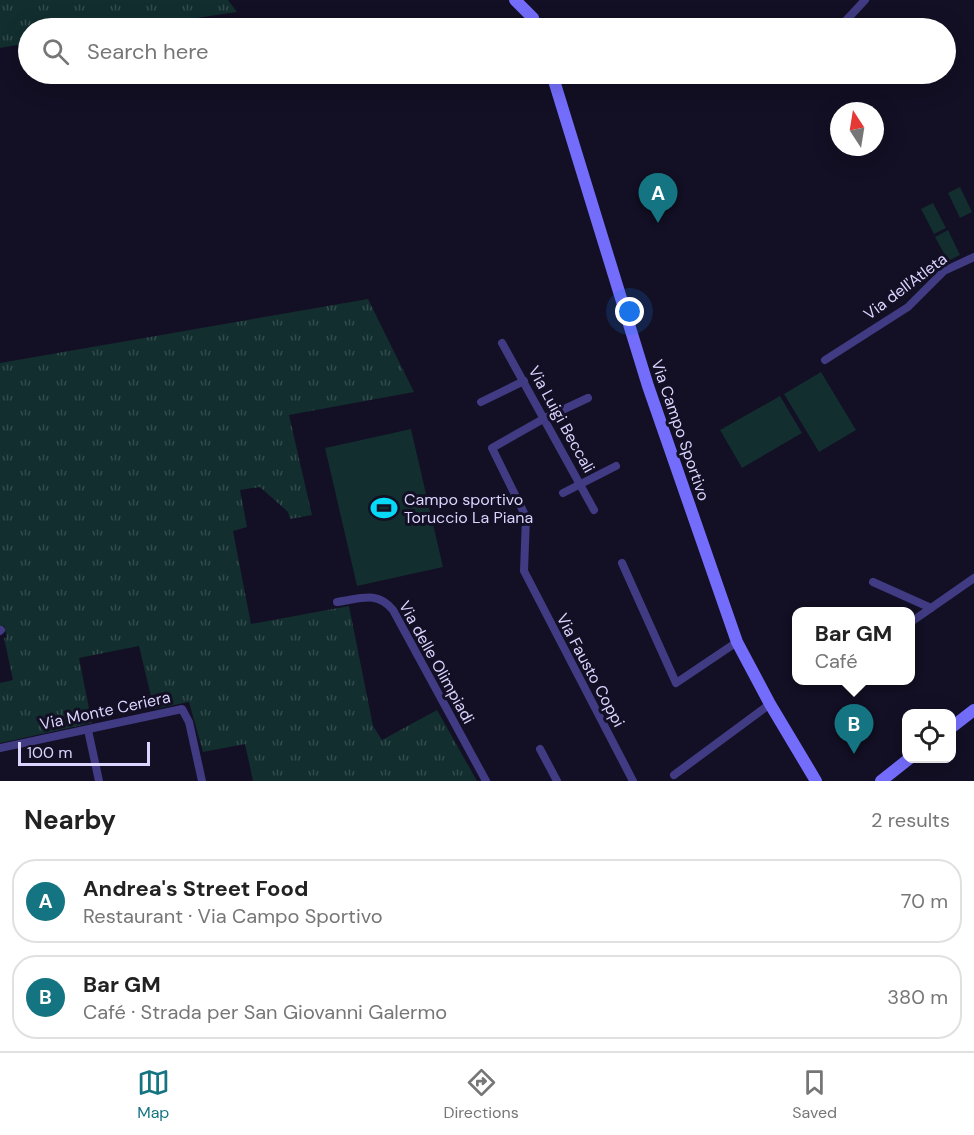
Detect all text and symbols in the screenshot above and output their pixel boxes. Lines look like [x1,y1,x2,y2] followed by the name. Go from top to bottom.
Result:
[18,18,956,84] search box
[39,35,72,68] icon: search
[87,37,208,66] text: Search here
[830,102,884,156] north arrow
[638,174,678,223] pin: A
[859,248,951,325] street label: Via dell'Atleta
[615,297,644,326] your location
[646,357,715,504] street label: Via Campo Sportivo
[524,362,600,476] street label: Via Luigi Beccali
[404,489,533,528] place label: Campo sportivo Toruccio La Piana
[369,493,399,523] sports icon: Campo sportivo Toruccio La Piana
[394,597,479,728] street label: Via delle Olimpiadi
[792,607,915,685] popup
[552,610,629,731] street label: Via Fausto Coppi
[815,619,892,648] text: Bar GM
[815,648,858,674] text: Café
[38,686,172,735] street label: Via Monte Ceriera
[834,704,874,754] pin: B
[902,709,956,763] map controls
[902,709,956,763] button: locate
[18,739,150,766] scale bar
[27,742,72,763] text: 100 m
[24,803,116,837] text: Nearby
[871,807,950,833] text: 2 results
[83,874,308,903] text: Andrea's Street Food
[38,888,53,914] text: A
[901,888,948,914] text: 70 m
[83,903,383,929] text: Restaurant · Via Campo Sportivo
[83,970,161,999] text: Bar GM
[39,984,52,1010] text: B
[887,984,948,1010] text: 380 m
[83,999,447,1025] text: Café · Strada per San Giovanni Galermo
[137,1066,170,1123] tab: Map
[443,1066,519,1123] tab: Directions
[792,1066,837,1123] tab: Saved

